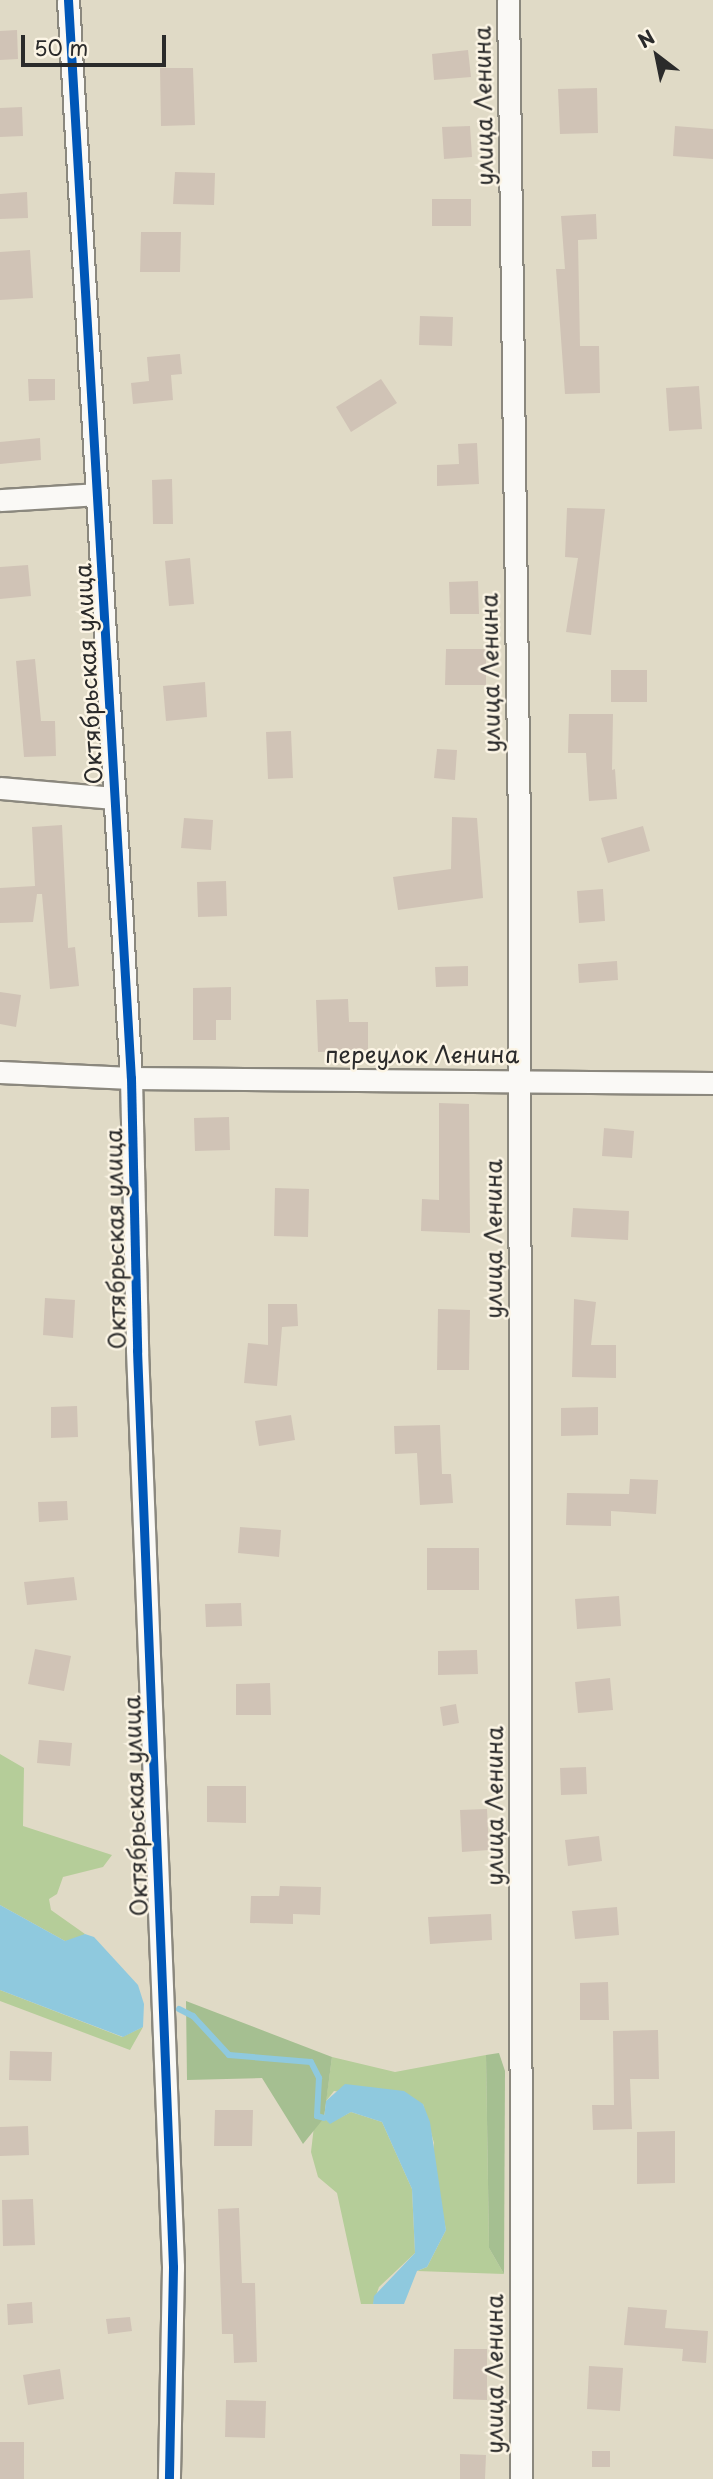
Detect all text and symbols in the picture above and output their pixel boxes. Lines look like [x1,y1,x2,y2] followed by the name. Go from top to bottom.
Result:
[24,21,170,65] scale bar
[622,21,692,91] north arrow
[632,22,660,54] text: N
[468,25,498,187] street label: улица Ленина
[34,31,88,63] text: 50 m
[68,562,108,786] street label: Октябрьская улица
[475,592,505,754] street label: улица Ленина
[325,1040,519,1068] street label: переулок Ленина
[99,1127,131,1351] street label: Октябрьская улица
[479,1159,507,1319] street label: улица Ленина
[117,1694,153,1918] street label: Октябрьская улица
[480,1726,508,1886] street label: улица Ленина
[480,2294,508,2454] street label: улица Ленина

